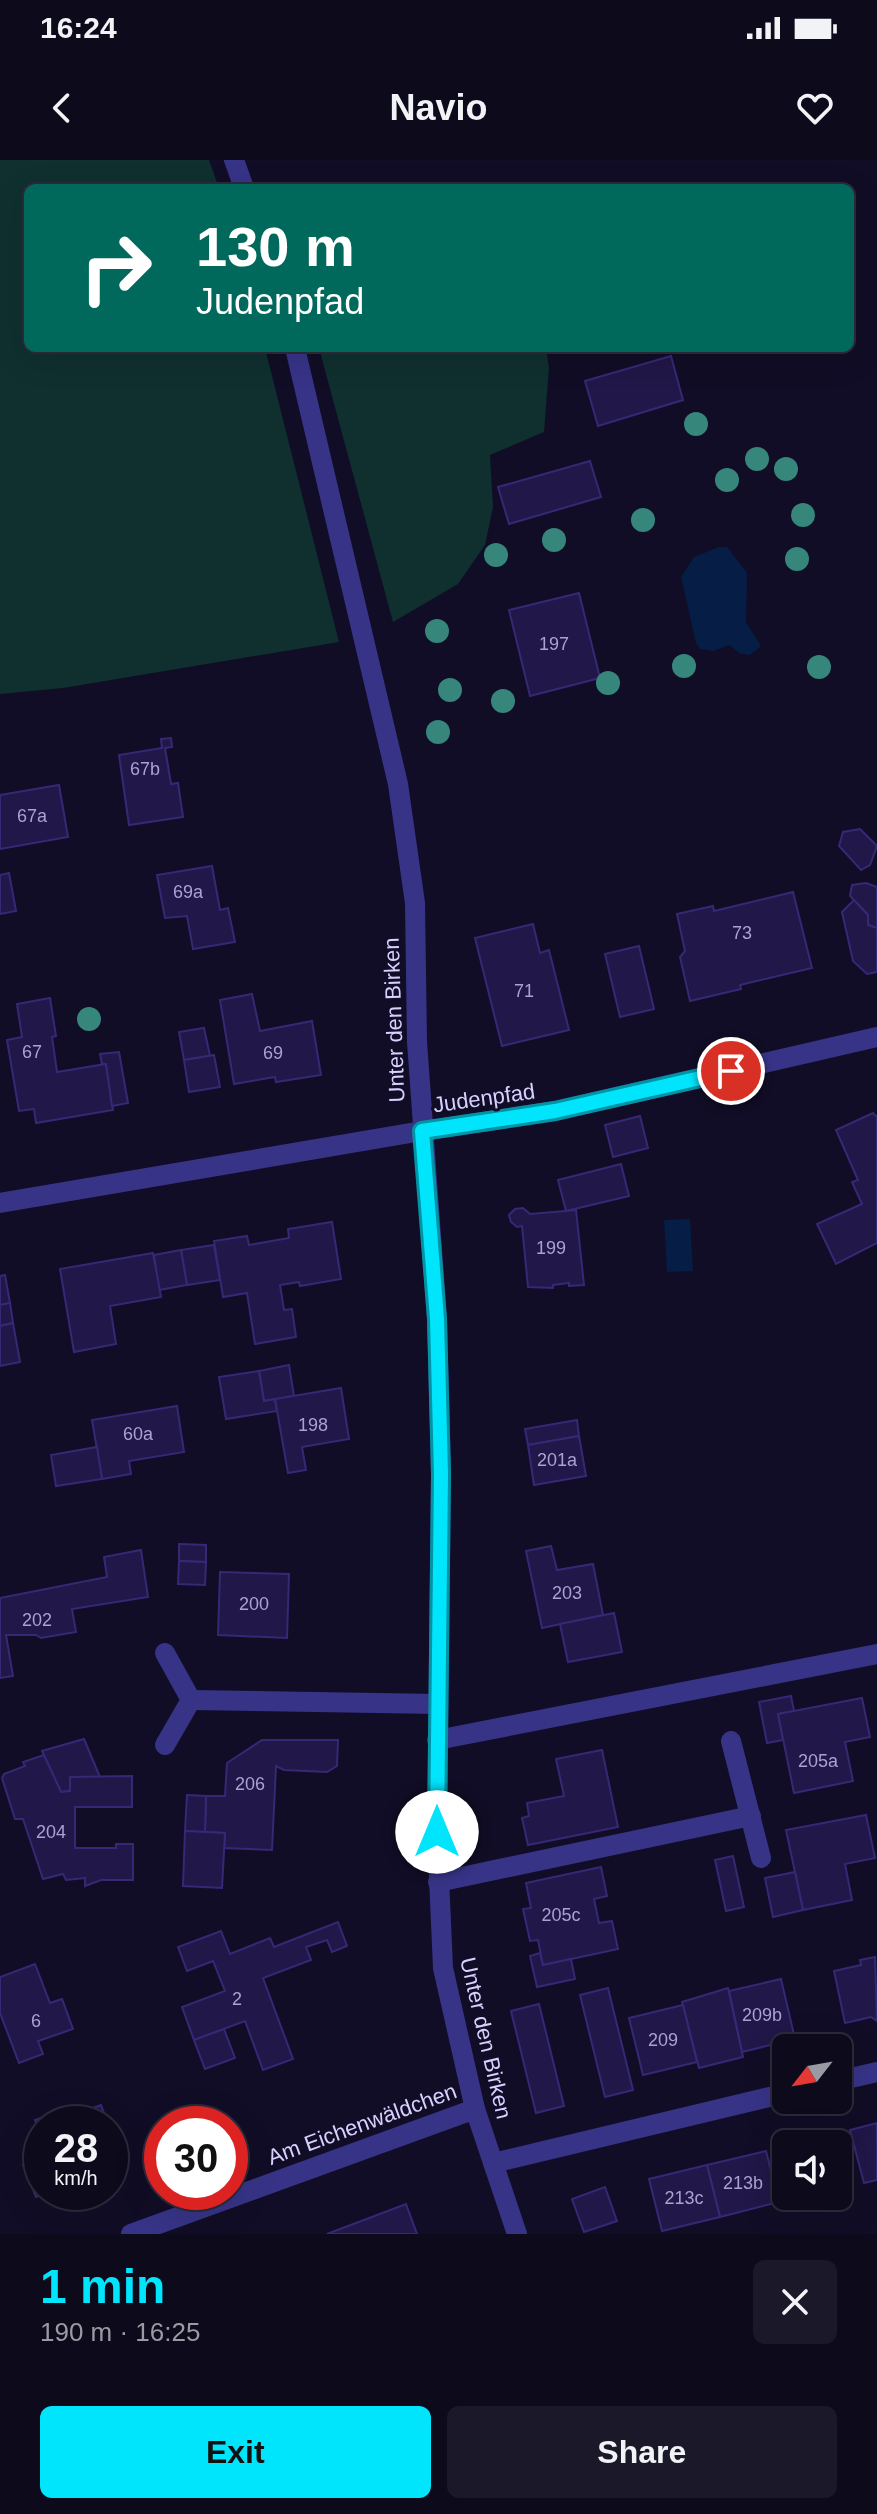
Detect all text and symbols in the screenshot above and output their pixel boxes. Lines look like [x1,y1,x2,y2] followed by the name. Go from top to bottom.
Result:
[40,11,117,44] text: 16:24
[40,86,84,130] icon: back
[793,86,837,130] icon: heart
[389,87,488,128] text: Navio
[196,215,355,278] text: 130 m
[64,216,168,320] icon: right
[196,281,364,322] text: Judenpfad
[539,634,569,654] house number: 197
[130,759,160,779] house number: 67b
[17,806,48,826] house number: 67a
[173,882,204,902] house number: 69a
[732,923,752,943] house number: 73
[379,937,409,1103] street label: Unter den Birken
[514,981,534,1001] house number: 71
[697,1037,765,1105] pin
[22,1042,42,1062] house number: 67
[263,1043,283,1063] house number: 69
[709,1049,753,1093] icon: arrive
[431,1078,537,1118] street label: Judenpfad
[536,1238,566,1258] house number: 199
[298,1415,328,1435] house number: 198
[123,1424,154,1444] house number: 60a
[537,1450,578,1470] house number: 201a
[552,1583,582,1603] house number: 203
[239,1594,269,1614] house number: 200
[22,1610,52,1630] house number: 202
[798,1751,839,1771] house number: 205a
[235,1774,265,1794] house number: 206
[395,1790,479,1874] position arrow
[36,1822,66,1842] house number: 204
[541,1905,581,1925] house number: 205c
[455,1955,517,2121] street label: Unter den Birken
[232,1989,242,2009] house number: 2
[742,2005,782,2025] house number: 209b
[31,2011,41,2031] house number: 6
[648,2030,678,2050] house number: 209
[772,2034,852,2114] north arrow
[772,2034,852,2210] map controls
[264,2078,460,2170] street label: Am Eichenwäldchen
[144,2106,248,2210] speed limit sign: 30
[54,2126,98,2170] text: 28
[772,2130,852,2210] button: sound
[54,2167,98,2189] text: km/h
[723,2173,763,2193] house number: 213b
[664,2188,704,2208] house number: 213c
[40,2260,165,2313] text: 1 min
[753,2260,837,2344] button: close
[40,2317,200,2347] text: 190 m · 16:25
[40,2406,431,2498] button: Exit
[447,2406,837,2498] button: Share

